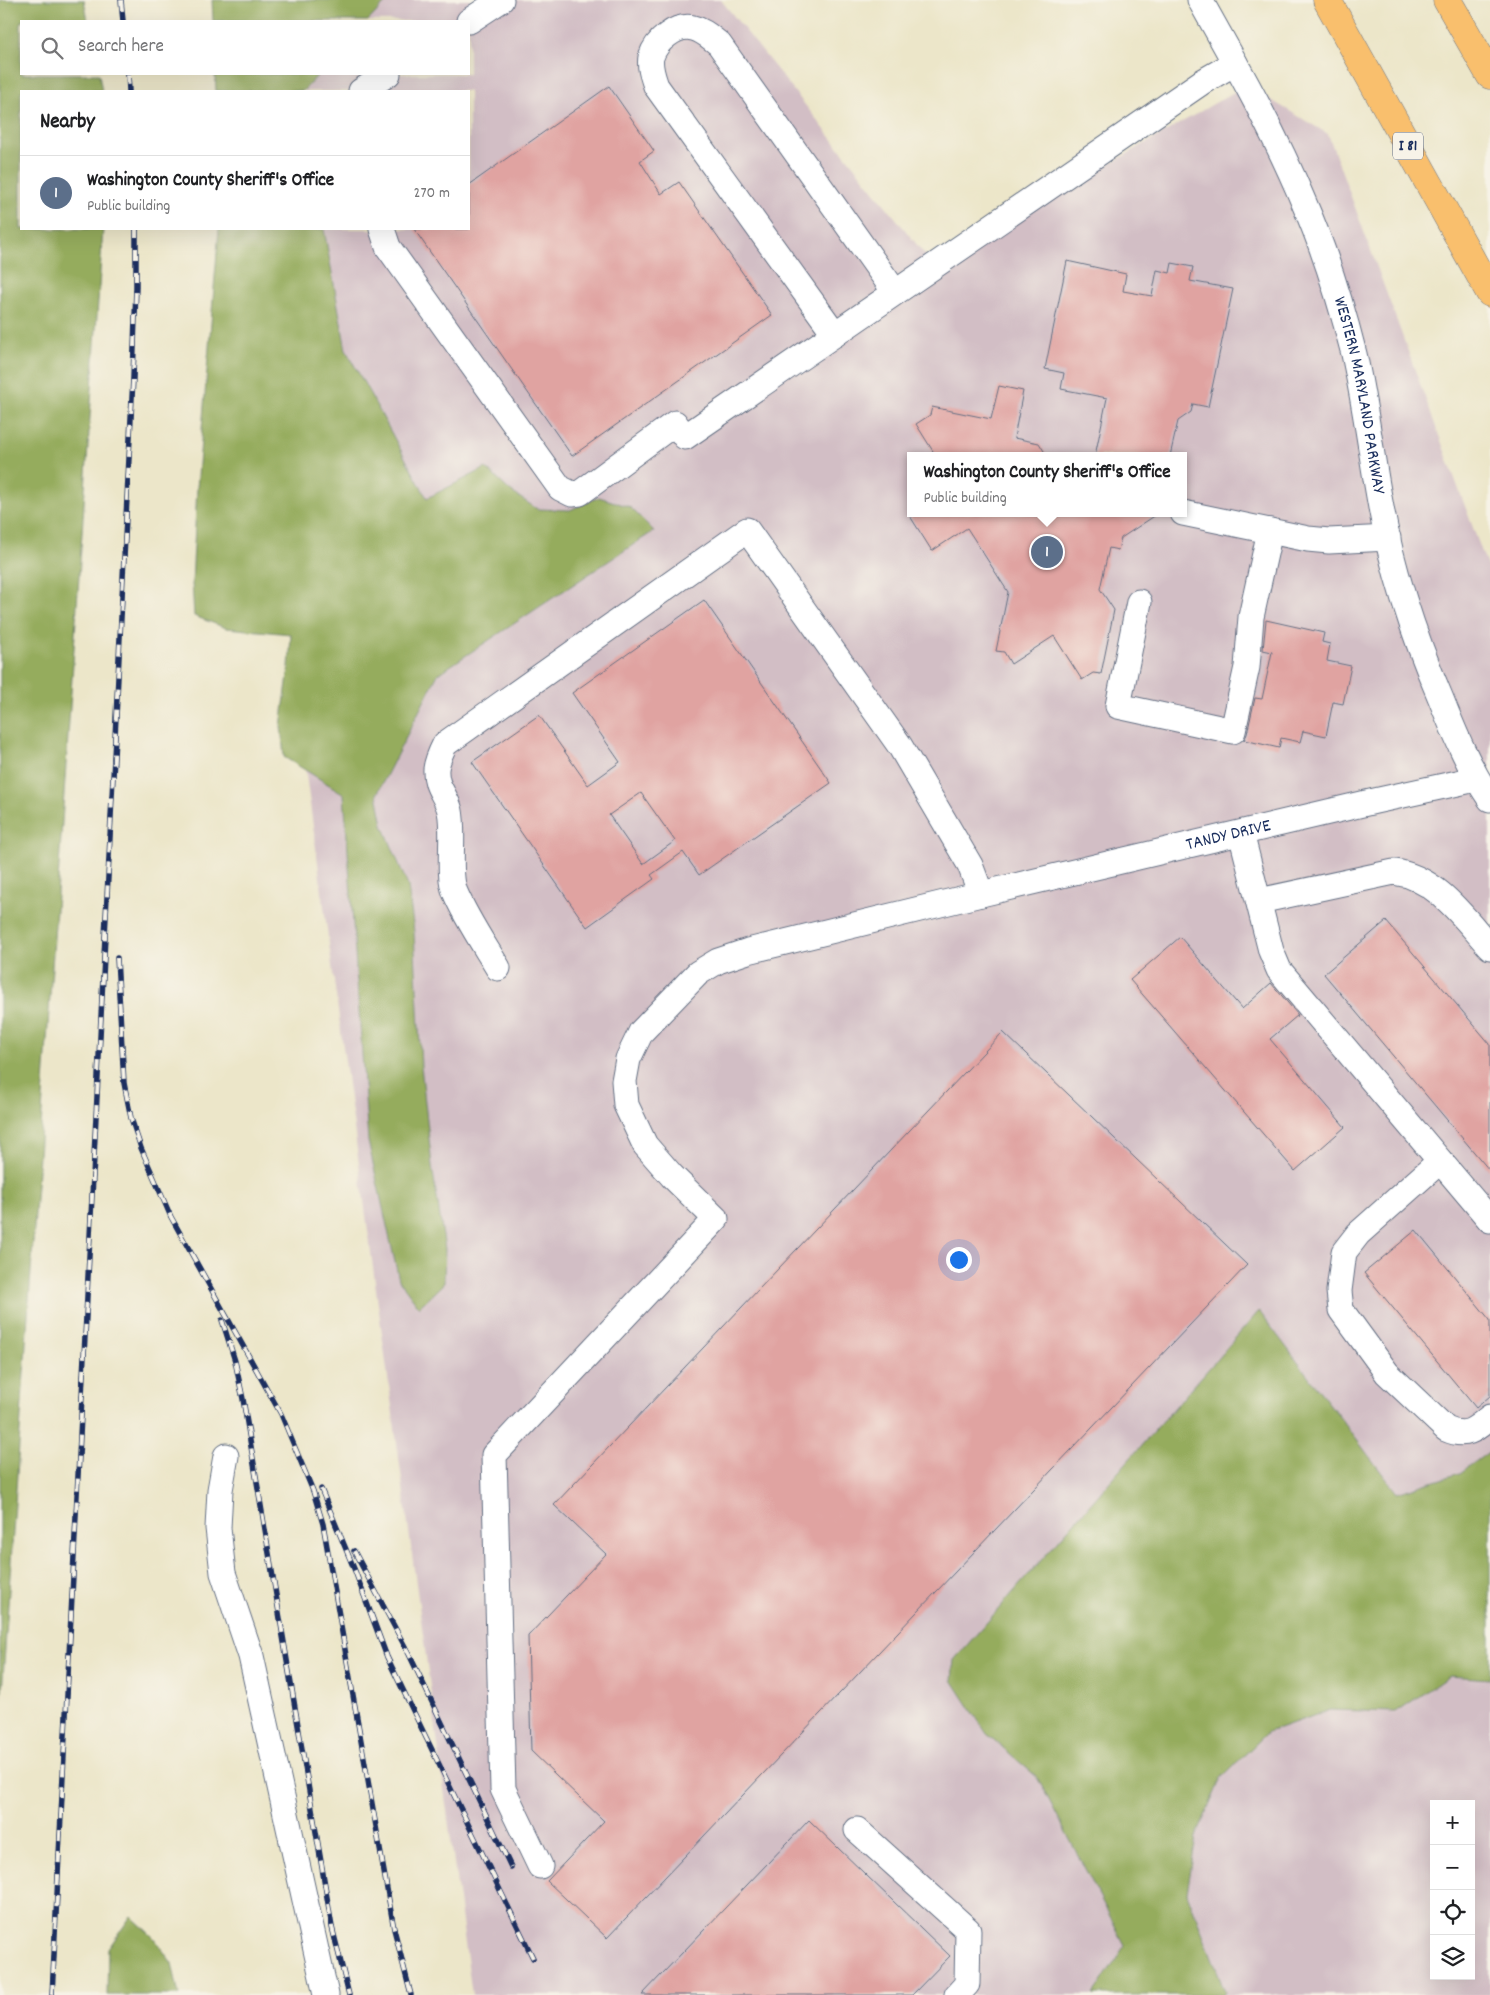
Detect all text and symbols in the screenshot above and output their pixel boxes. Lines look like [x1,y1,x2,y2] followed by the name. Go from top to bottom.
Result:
[20,20,470,75] search box
[38,34,66,62] icon: search
[78,34,164,61] text: Search here
[40,108,95,138] text: Nearby
[1393,132,1423,160] road number: I 81
[87,168,334,195] text: Washington County Sheriff's Office
[54,182,58,205] text: 1
[414,182,450,205] text: 270 m
[87,195,170,218] text: Public building
[1326,294,1391,497] street label: WESTERN MARYLAND PARKWAY
[907,452,1187,517] popup
[923,460,1171,487] text: Washington County Sheriff's Office
[923,487,1007,510] text: Public building
[1031,533,1063,571] pin: 1
[1184,813,1273,858] street label: TANDY DRIVE
[946,1247,972,1273] your location
[1430,1800,1475,1980] map controls
[1430,1800,1475,1845] button: +
[1430,1845,1475,1890] button: −
[1430,1890,1475,1935] button: locate
[1430,1935,1475,1980] button: layers

